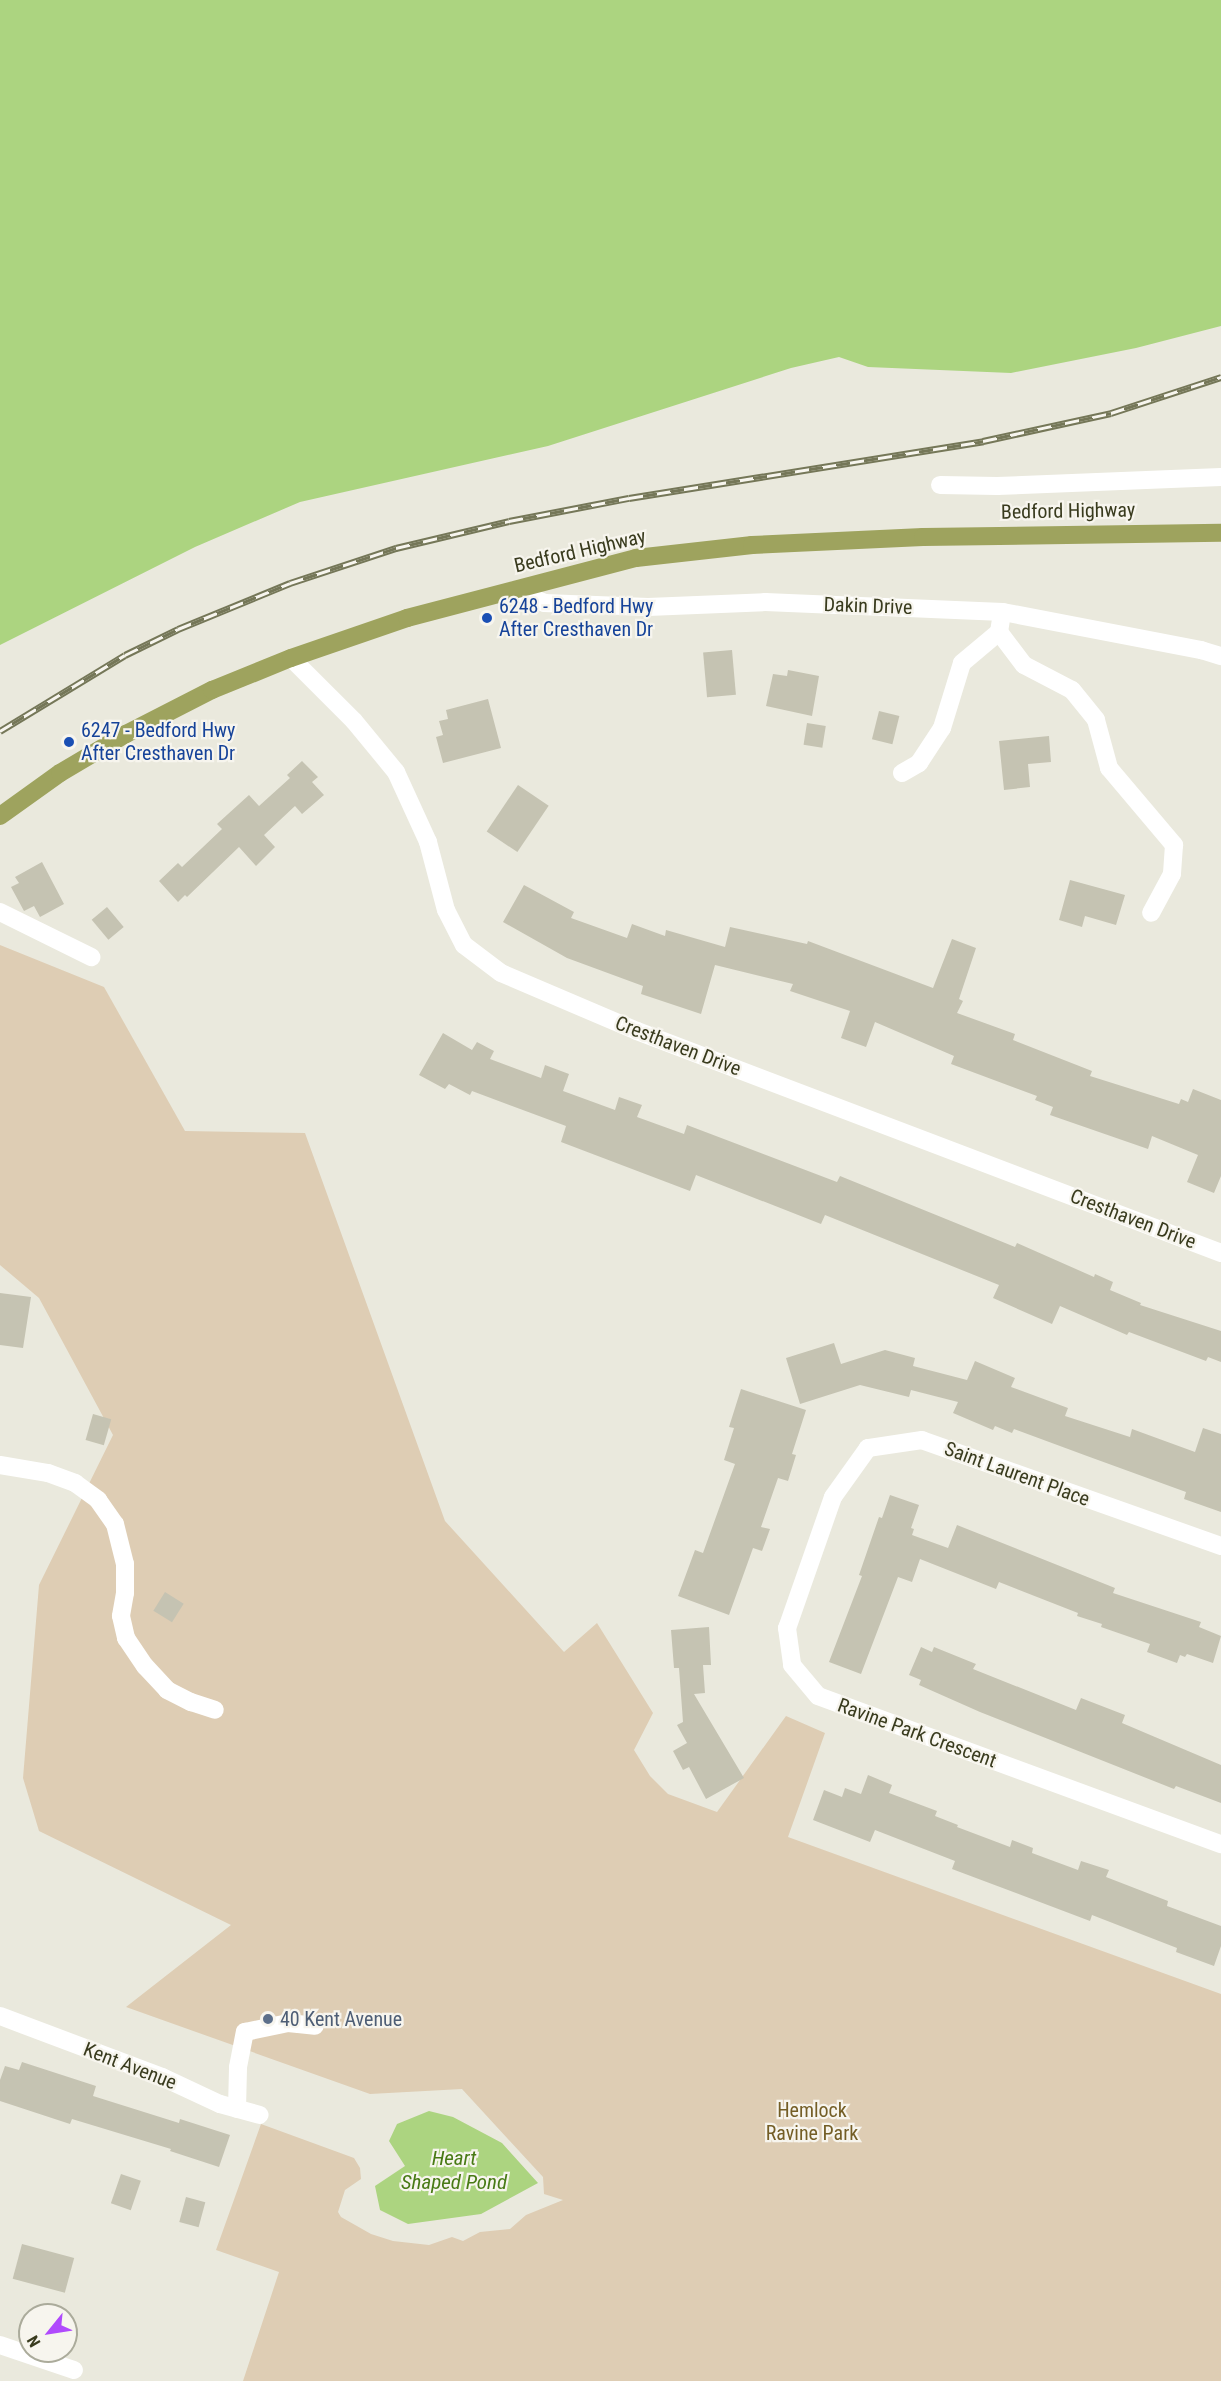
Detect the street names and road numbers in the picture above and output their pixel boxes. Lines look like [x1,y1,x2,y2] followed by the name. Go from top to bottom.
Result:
[1001,498,1135,524] street label: Bedford Highway
[512,524,648,578] street label: Bedford Highway
[823,592,913,620] street label: Dakin Drive
[612,1011,744,1081] street label: Cresthaven Drive
[1067,1184,1199,1254] street label: Cresthaven Drive
[941,1437,1093,1511] street label: Saint Laurent Place
[834,1693,1000,1773] street label: Ravine Park Crescent
[80,2037,180,2095] street label: Kent Avenue

